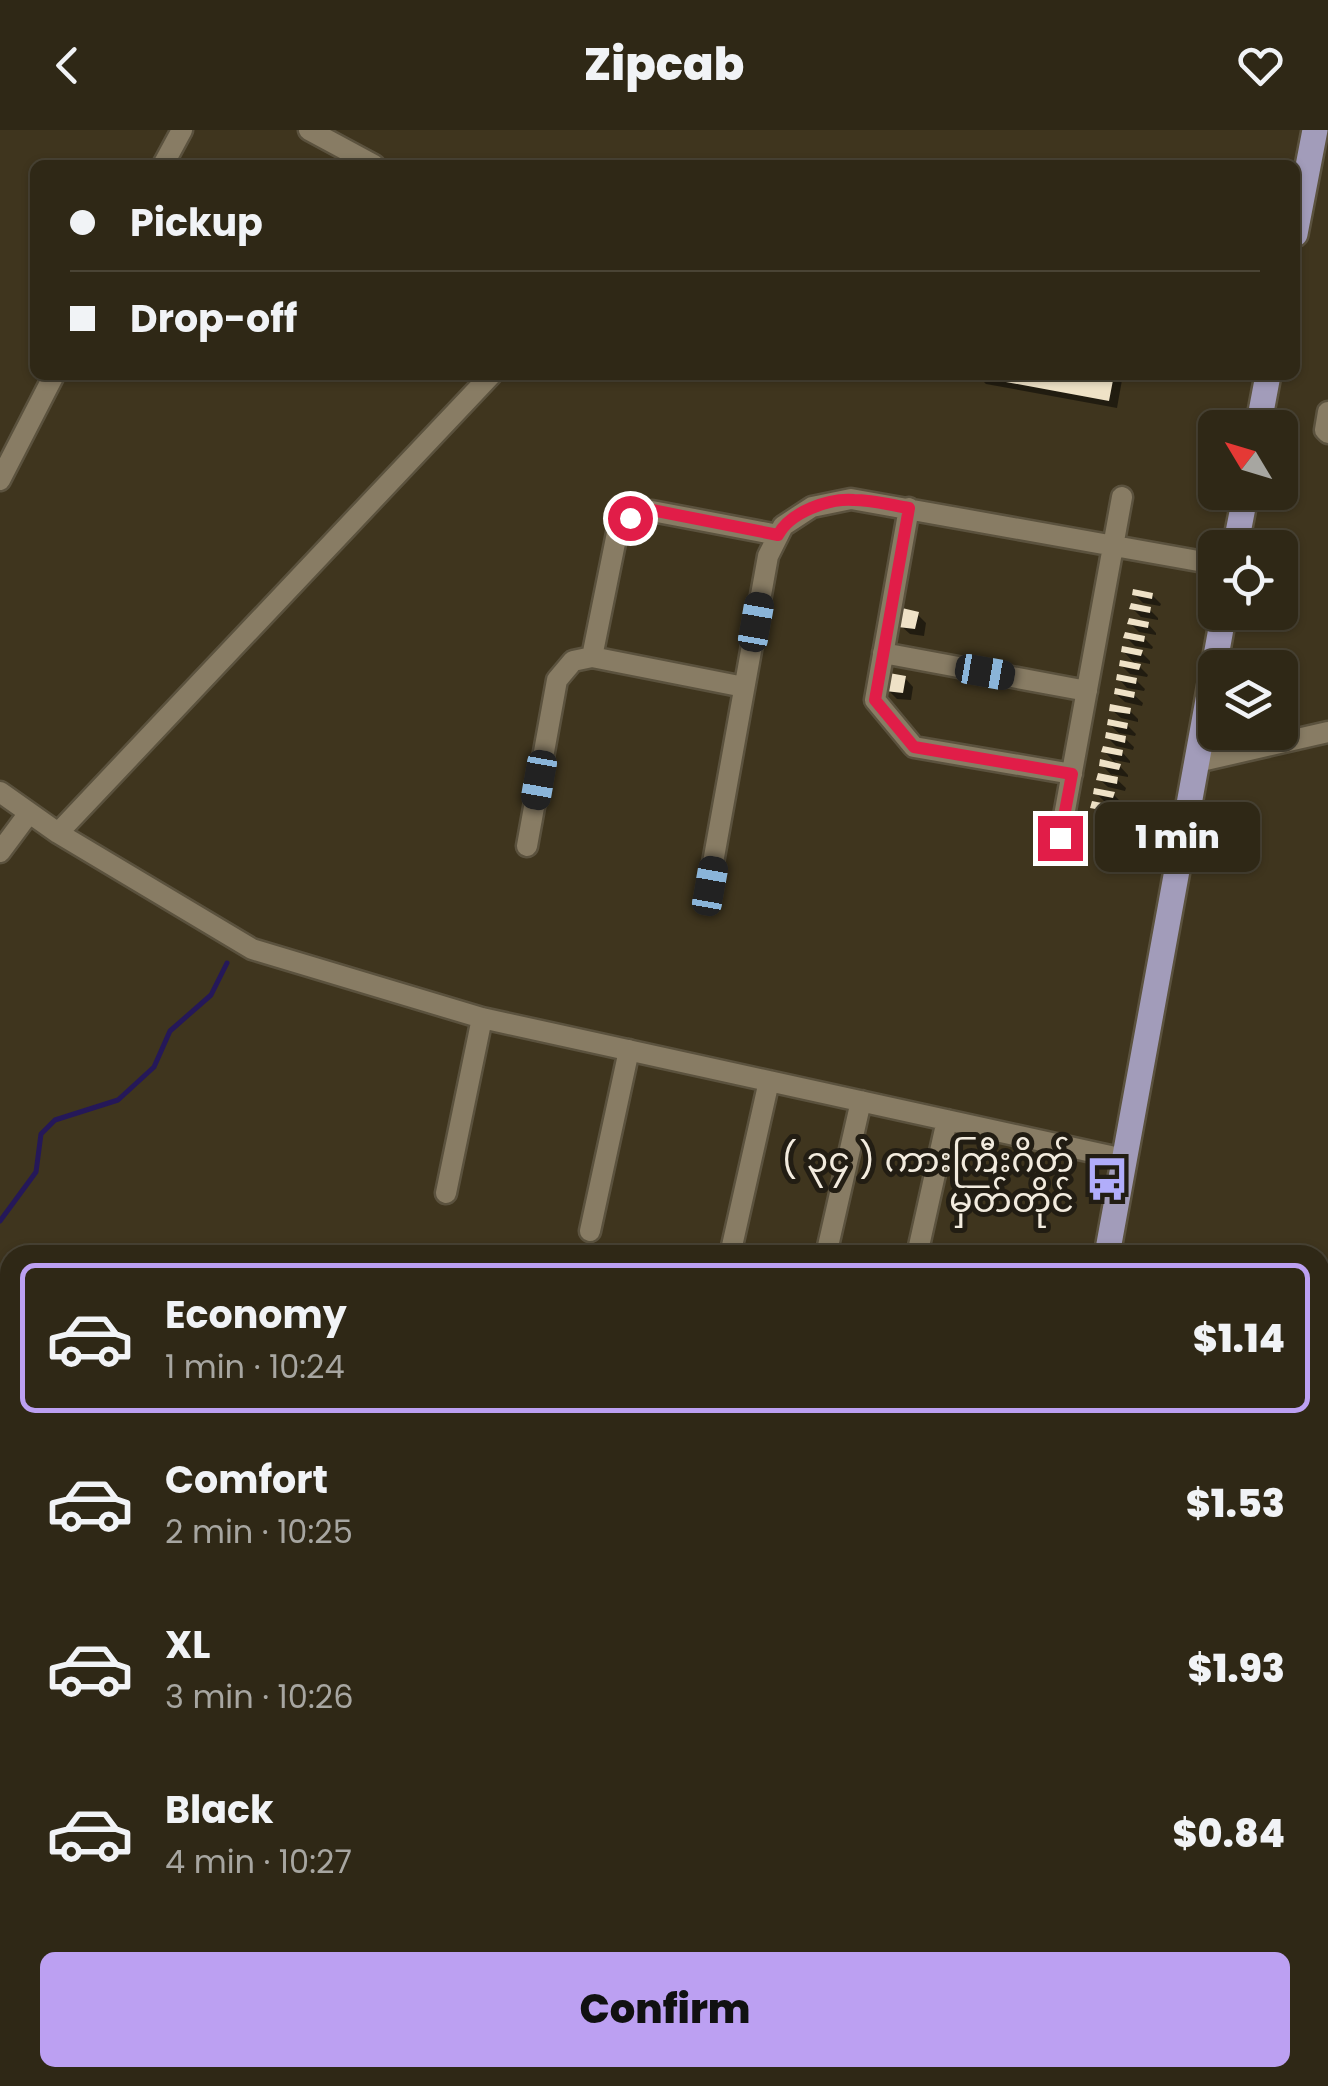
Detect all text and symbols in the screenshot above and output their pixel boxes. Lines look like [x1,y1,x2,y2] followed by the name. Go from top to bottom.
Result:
[584,33,744,96] text: Zipcab
[40,38,95,93] icon: back
[1233,38,1288,93] icon: heart
[130,196,263,249] text: Pickup
[130,292,298,345] text: Drop-off
[1198,410,1298,510] north arrow
[1198,410,1298,750] map controls
[608,496,653,541] route start
[1198,530,1298,630] button: locate
[736,590,776,654] car
[1198,650,1298,750] button: layers
[953,652,1017,692] car
[519,748,559,812] car
[1095,803,1260,873] callout: 1 min
[1135,814,1220,859] text: 1 min
[1038,816,1083,861] route end
[690,854,730,918] car
[781,1135,1074,1228] place label: ( ၃၄ ) ကားကြီးဂိတ် မှတ်တိုင်
[1083,1155,1131,1203] bus stop icon: ( ၃၄ ) ကားကြီးဂိတ် မှတ်တိုင်
[165,1288,347,1341] text: Economy
[45,1293,135,1383] icon: car
[1193,1312,1285,1365] text: $1.14
[165,1344,345,1389] text: 1 min · 10:24
[165,1453,328,1506] text: Comfort
[45,1458,135,1548] icon: car
[1186,1477,1285,1530] text: $1.53
[165,1509,353,1554] text: 2 min · 10:25
[165,1618,210,1671] text: XL
[45,1623,135,1713] icon: car
[1188,1642,1285,1695] text: $1.93
[165,1674,353,1719] text: 3 min · 10:26
[165,1783,274,1836] text: Black
[45,1788,135,1878] icon: car
[1172,1807,1285,1860] text: $0.84
[165,1839,352,1884] text: 4 min · 10:27
[40,1952,1290,2067] button: Confirm

